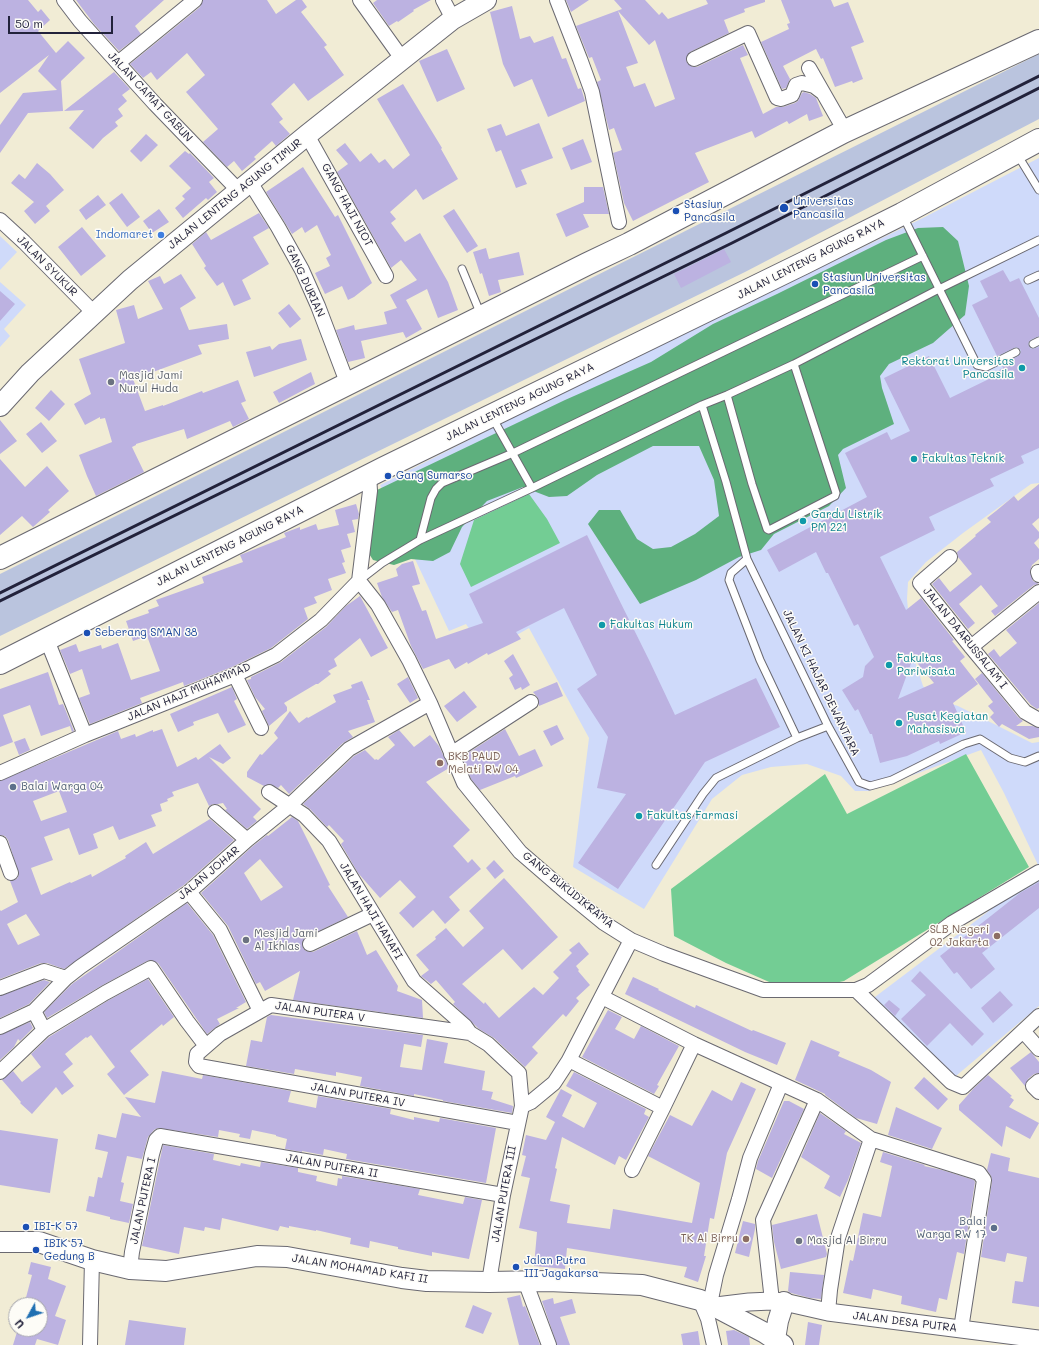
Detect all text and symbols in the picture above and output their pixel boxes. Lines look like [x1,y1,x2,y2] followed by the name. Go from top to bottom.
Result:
[10,8,115,34] scale bar
[15,15,43,31] text: 50 m
[105,49,195,145] street label: JALAN CAMAT GABUN
[166,136,304,252] street label: JALAN LENTENG AGUNG TIMUR
[319,161,375,249] street label: GANG HAJI NIOT
[793,195,854,221] place label: Universitas Pancasila
[684,198,735,224] place label: Stasiun Pancasila
[778,202,790,214] marker: Universitas Pancasila
[671,206,681,216] marker: Stasiun Pancasila
[735,216,887,302] street label: JALAN LENTENG AGUNG RAYA
[96,228,153,242] place label: Indomaret
[156,230,166,240] marker: Indomaret
[14,233,80,299] street label: JALAN SYUKUR
[283,243,327,319] street label: GANG DURIAN
[823,271,926,297] place label: Stasiun Universitas Pancasila
[810,279,820,289] marker: Stasiun Universitas Pancasila
[902,355,1014,381] place label: Rektorat Universitas Pancasila
[444,360,596,444] street label: JALAN LENTENG AGUNG RAYA
[1017,363,1027,373] marker: Rektorat Universitas Pancasila
[119,369,183,395] place label: Masjid Jami Nurul Huda
[106,377,116,387] marker: Masjid Jami Nurul Huda
[922,452,1004,466] place label: Fakultas Teknik
[909,454,919,464] marker: Fakultas Teknik
[396,469,472,483] place label: Gang Sumarso
[383,471,393,481] marker: Gang Sumarso
[154,503,306,589] street label: JALAN LENTENG AGUNG RAYA
[811,508,882,534] place label: Gardu Listrik PM 221
[798,516,808,526] marker: Gardu Listrik PM 221
[920,585,1010,691] street label: JALAN DAARUSSALAM I
[780,608,862,758] street label: JALAN KI HAJAR DEWANTARA
[610,618,693,632] place label: Fakultas Hukum
[597,620,607,630] marker: Fakultas Hukum
[95,626,197,640] place label: Seberang SMAN 38
[82,628,92,638] marker: Seberang SMAN 38
[897,652,955,678] place label: Fakultas Pariwisata
[125,660,253,724] street label: JALAN HAJI MUHAMMAD
[884,660,894,670] marker: Fakultas Pariwisata
[907,710,988,736] place label: Pusat Kegiatan Mahasiswa
[894,718,904,728] marker: Pusat Kegiatan Mahasiswa
[448,750,518,776] place label: BKB PAUD Melati RW 04
[435,758,445,768] marker: BKB PAUD Melati RW 04
[21,780,103,794] place label: Balai Warga 04
[8,782,18,792] marker: Balai Warga 04
[647,809,738,823] place label: Fakultas Farmasi
[634,811,644,821] marker: Fakultas Farmasi
[176,844,242,902] street label: JALAN JOHAR
[520,849,616,931] street label: GANG BUKUDIKRAMA
[337,860,405,962] street label: JALAN HAJI HANAFI
[930,923,989,949] place label: SLB Negeri 02 Jakarta
[254,927,318,953] place label: Mesjid Jami Al Ikhlas
[992,931,1002,941] marker: SLB Negeri 02 Jakarta
[241,935,251,945] marker: Mesjid Jami Al Ikhlas
[274,999,366,1025] street label: JALAN PUTERA V
[310,1080,406,1110] street label: JALAN PUTERA IV
[489,1145,519,1243] street label: JALAN PUTERA III
[285,1151,379,1181] street label: JALAN PUTERA II
[127,1157,159,1245] street label: JALAN PUTERA I
[916,1215,986,1241] place label: Balai Warga RW 17
[34,1220,78,1234] place label: IBI-K 57
[21,1222,31,1232] marker: IBI-K 57
[989,1223,999,1233] marker: Balai Warga RW 17
[681,1232,738,1246] place label: TK Al Birru
[741,1234,751,1244] marker: TK Al Birru
[807,1234,887,1248] place label: Masjid Al Birru
[794,1236,804,1246] marker: Masjid Al Birru
[44,1237,95,1263] place label: IBIK 57 Gedung B
[31,1245,41,1255] marker: IBIK 57 Gedung B
[291,1252,429,1286] street label: JALAN MOHAMAD KAFI II
[524,1254,599,1280] place label: Jalan Putra III Jagakarsa
[511,1262,521,1272] marker: Jalan Putra III Jagakarsa
[8,1297,48,1337] north arrow
[852,1309,958,1335] street label: JALAN DESA PUTRA
[11,1317,27,1332] text: U

